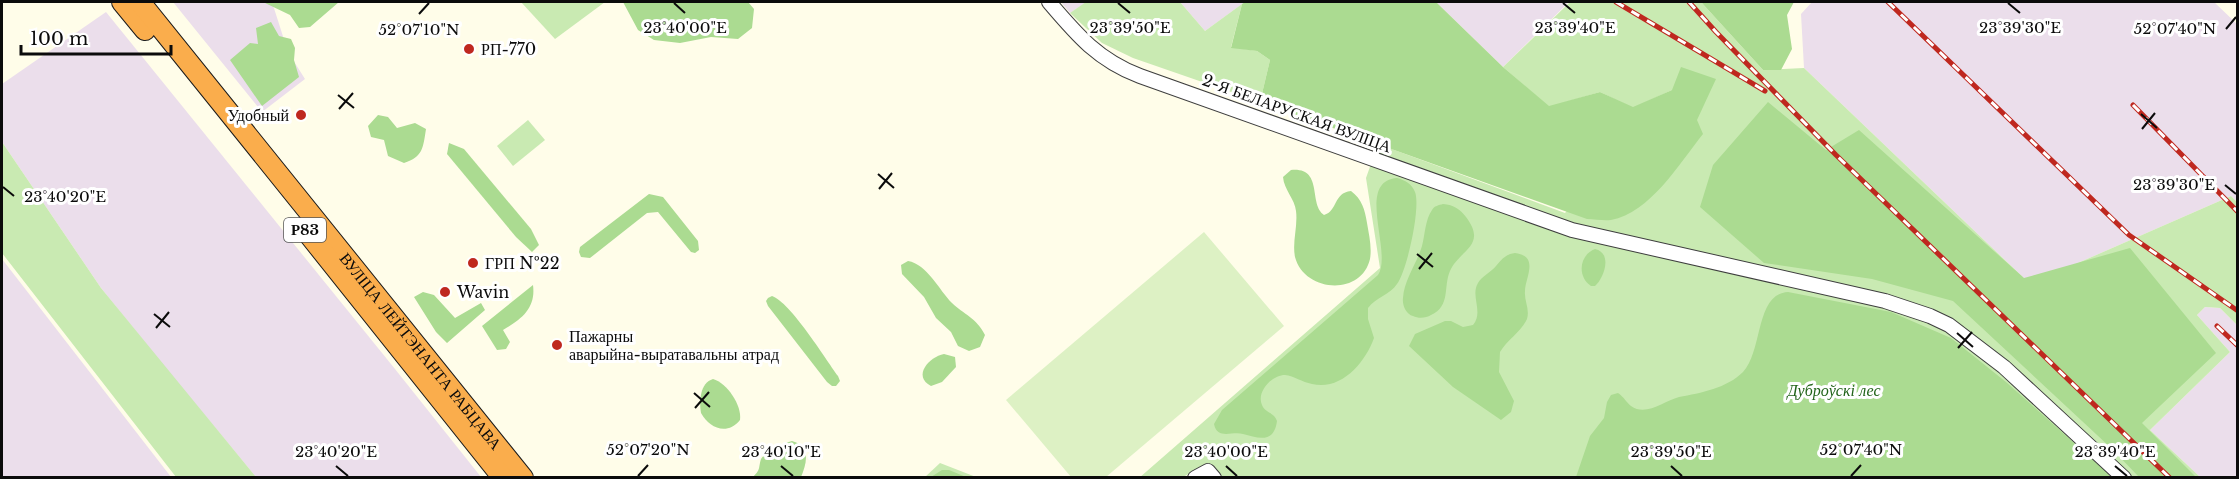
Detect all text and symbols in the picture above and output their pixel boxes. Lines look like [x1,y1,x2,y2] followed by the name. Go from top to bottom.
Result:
[21,18,171,56] scale bar
[643,18,727,37] text: 23°40'00"E
[1089,18,1171,37] text: 23°39'50"E
[1534,18,1616,37] text: 23°39'40"E
[1979,18,2061,37] text: 23°39'30"E
[2134,19,2216,38] text: 52°07'40"N
[379,20,459,39] text: 52°07'10"N
[30,28,88,50] text: 100 m
[481,39,536,59] place label: РП-770
[462,42,476,56] marker: РП-770
[1200,69,1395,157] street label: 2-Я БЕЛАРУСКАЯ ВУЛІЦА
[228,105,289,125] place label: Удобный
[294,108,308,122] marker: Удобный
[2133,175,2215,194] text: 23°39'30"E
[24,187,106,206] text: 23°40'20"E
[284,218,326,242] road number: Р83
[336,248,506,454] street label: ВУЛІЦА ЛЕЙТЭНАНТА РАБЦАВА
[485,253,560,273] place label: ГРП №22
[466,256,480,270] marker: ГРП №22
[456,282,509,302] place label: Wavin
[438,285,452,299] marker: Wavin
[569,326,779,364] place label: Пажарны аварыйна-выратавальны атрад
[550,338,564,352] marker: Пажарны аварыйна-выратавальны атрад
[1785,380,1881,400] park label: Дуброўскі лес
[606,440,690,459] text: 52°07'20"N
[1820,440,1902,459] text: 52°07'40"N
[295,442,377,461] text: 23°40'20"E
[741,442,821,461] text: 23°40'10"E
[1184,442,1268,461] text: 23°40'00"E
[1630,442,1712,461] text: 23°39'50"E
[2074,442,2156,461] text: 23°39'40"E

